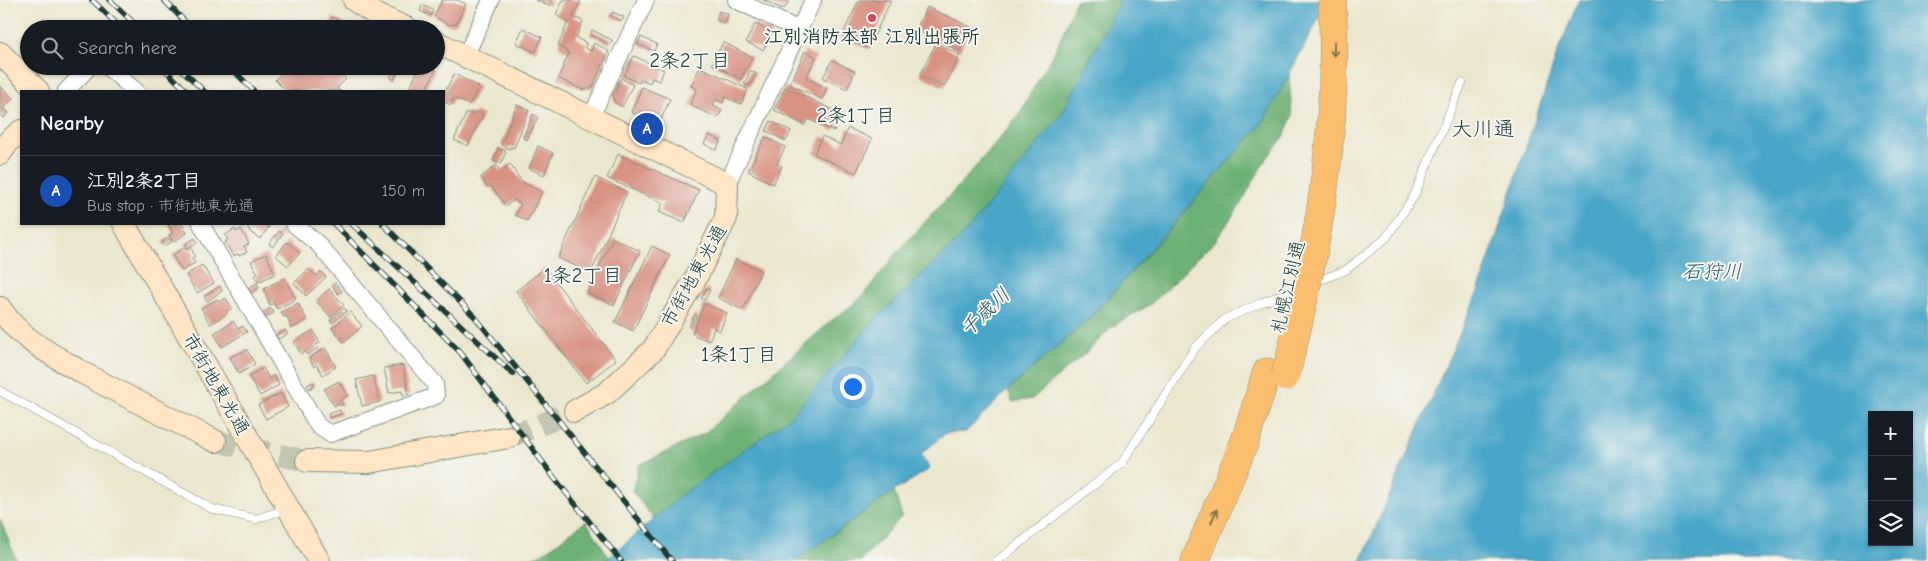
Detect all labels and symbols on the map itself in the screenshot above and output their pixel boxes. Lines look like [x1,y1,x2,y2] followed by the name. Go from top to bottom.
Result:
[866,12,878,24] marker: 江別消防本部 江別出張所
[764,26,980,48] place label: 江別消防本部 江別出張所
[1329,40,1339,56] one-way arrow
[650,49,730,72] district label: 2条2丁目
[817,104,895,127] district label: 2条1丁目
[631,110,663,148] pin: A
[1452,117,1515,141] district label: 大川通
[657,221,731,331] street label: 市街地東光通
[1267,238,1309,336] street label: 札幌江別通
[1682,260,1742,283] water label: 石狩川
[544,264,622,287] district label: 1条2丁目
[955,283,1015,341] water label: 千歳川
[178,329,254,439] street label: 市街地東光通
[701,343,777,366] district label: 1条1丁目
[840,374,866,400] your location
[1210,509,1220,524] one-way arrow

